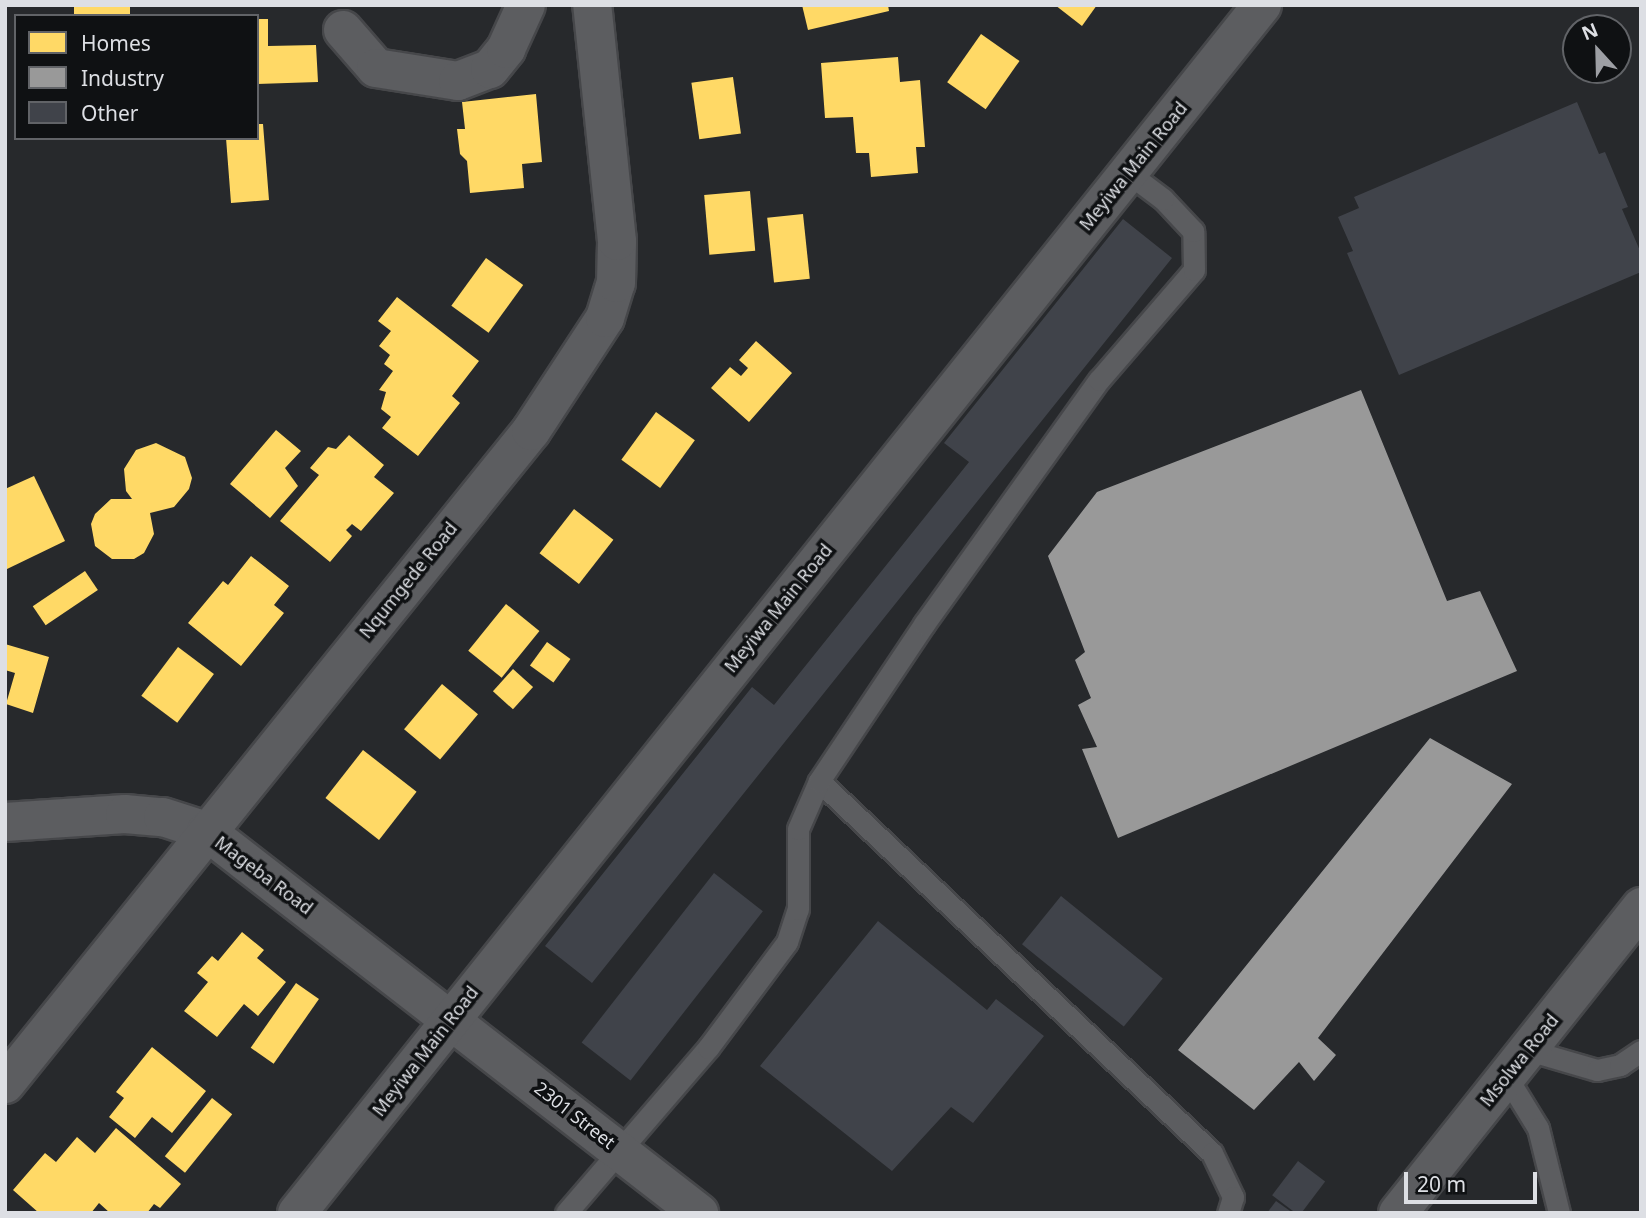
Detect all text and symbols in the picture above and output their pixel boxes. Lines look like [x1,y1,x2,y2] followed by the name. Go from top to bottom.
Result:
[14,14,259,140] legend
[1562,14,1632,84] north arrow
[1578,16,1602,46] text: N
[81,29,151,57] text: Homes
[81,64,164,92] text: Industry
[1075,97,1191,235] street label: Meyiwa Main Road
[81,99,138,127] text: Other
[355,518,461,642] street label: Nqumgede Road
[720,539,836,677] street label: Meyiwa Main Road
[211,831,317,919] street label: Mageba Road
[368,982,482,1120] street label: Meyiwa Main Road
[1475,1009,1563,1111] street label: Msolwa Road
[530,1077,620,1153] street label: 2301 Street
[1408,1158,1541,1202] scale bar
[1417,1170,1466,1198] text: 20 m

